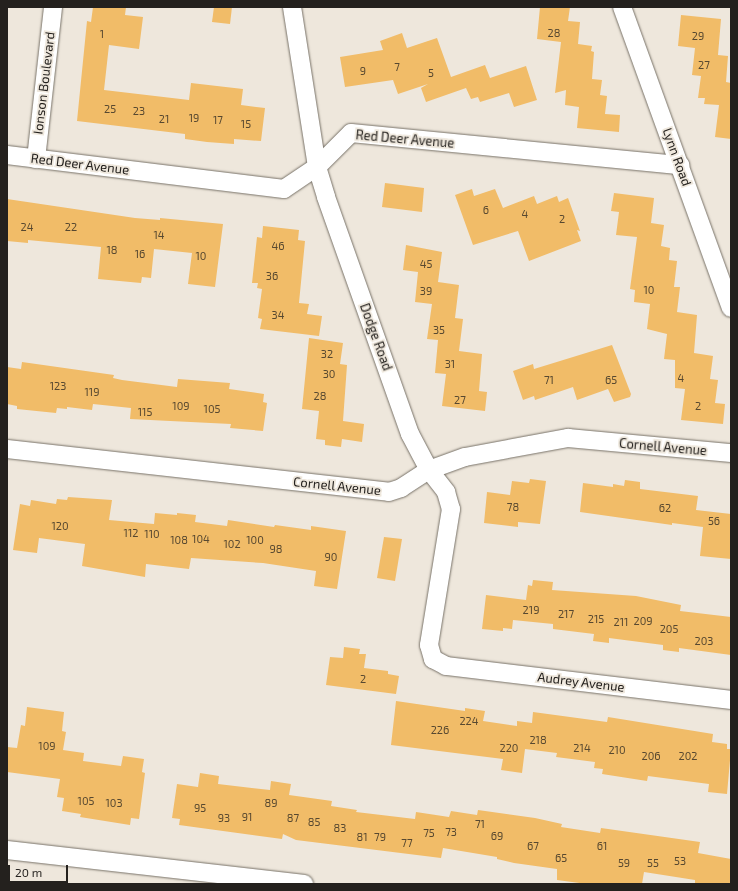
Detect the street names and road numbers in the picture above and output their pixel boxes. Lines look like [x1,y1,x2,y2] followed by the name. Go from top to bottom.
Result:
[30,31,58,135] street label: Ionson Boulevard
[659,126,695,188] street label: Lynn Road
[355,127,455,151] street label: Red Deer Avenue
[30,150,130,178] street label: Red Deer Avenue
[357,301,395,373] street label: Dodge Road
[618,435,708,459] street label: Cornell Avenue
[292,474,382,498] street label: Cornell Avenue
[536,669,626,695] street label: Audrey Avenue

